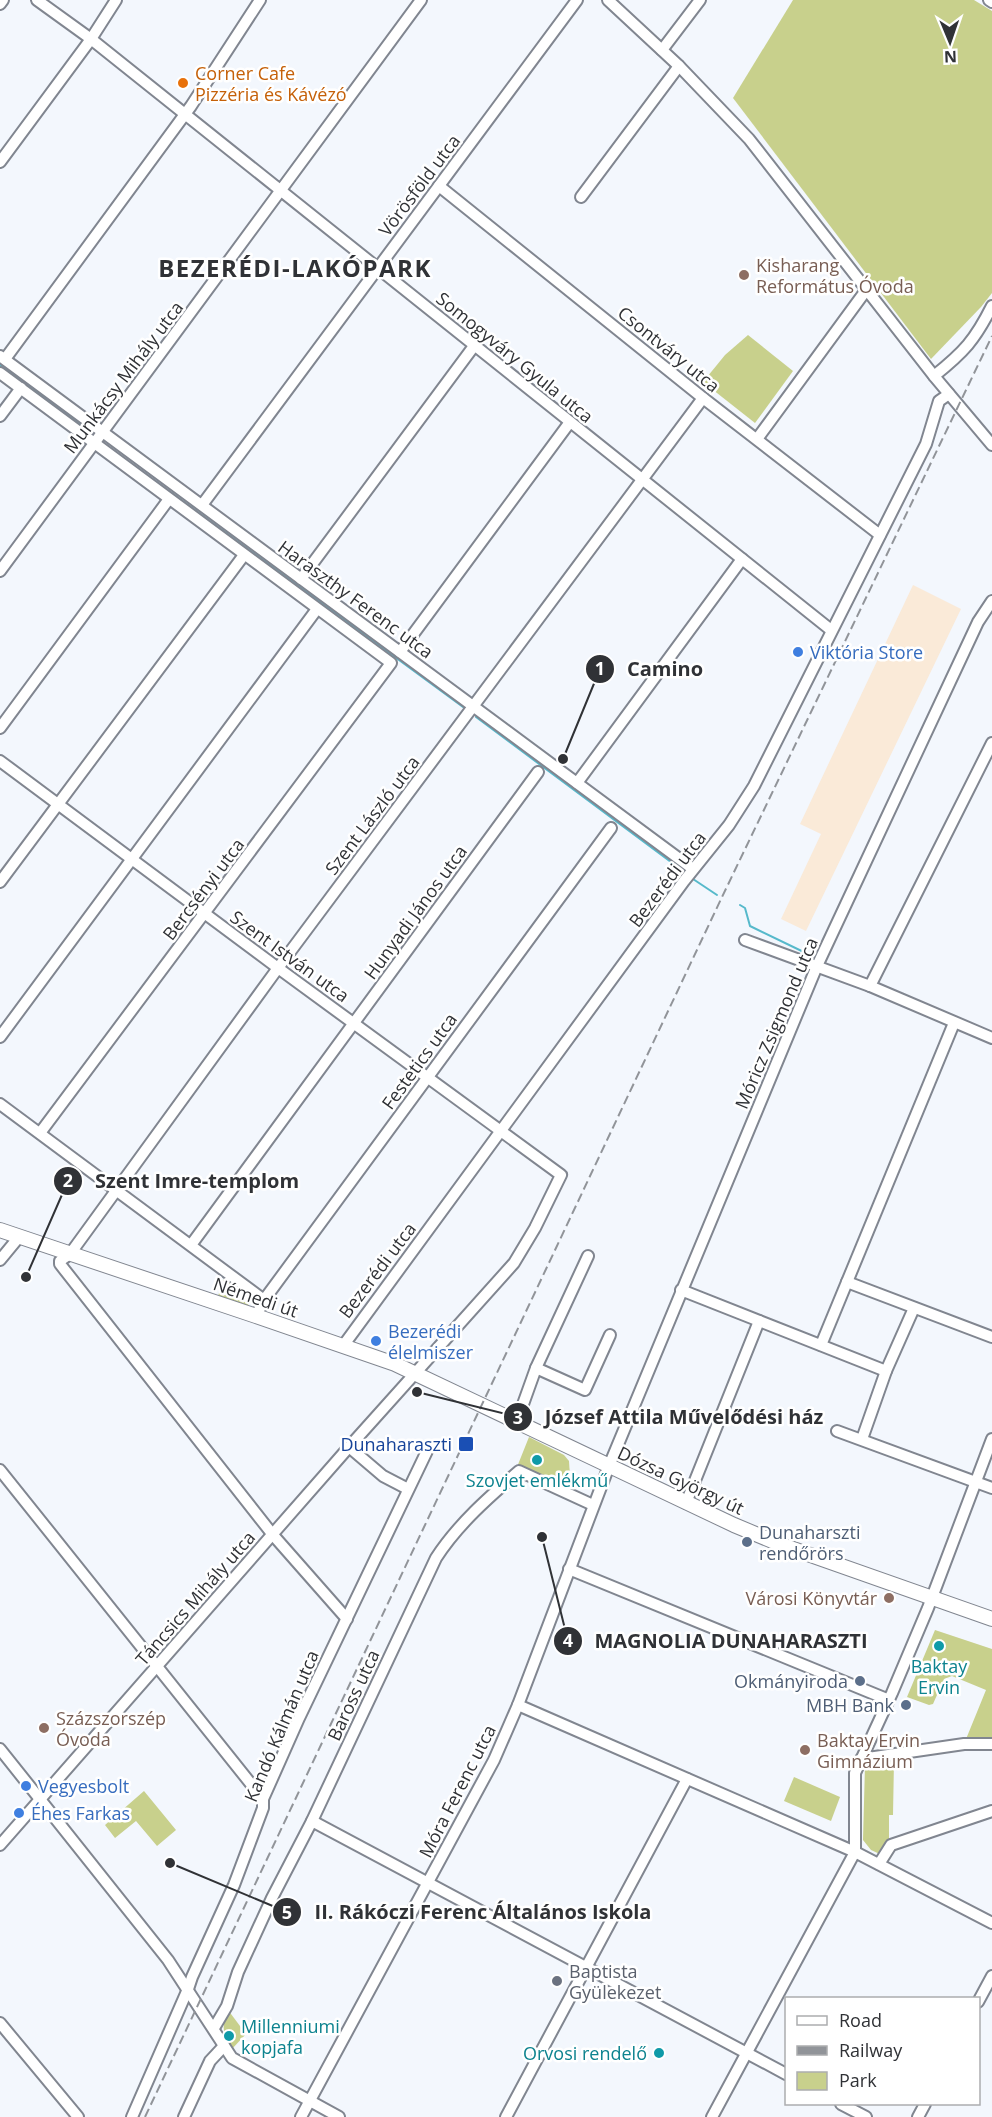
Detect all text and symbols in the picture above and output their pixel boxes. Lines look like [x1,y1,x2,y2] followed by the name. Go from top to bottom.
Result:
[920,12,980,72] north arrow
[944,46,957,68] text: N
[195,61,347,106] place label: Corner Cafe Pizzéria és Kávézó
[176,76,190,90] marker: Corner Cafe Pizzéria és Kávézó
[373,129,465,241] street label: Vörösföld utca
[158,251,432,284] district label: BEZERÉDI-LAKÓPARK
[756,253,914,298] place label: Kisharang Református Óvoda
[737,268,751,282] marker: Kisharang Református Óvoda
[431,286,599,428] street label: Somogyváry Gyula utca
[58,296,188,458] street label: Munkácsy Mihály utca
[613,301,725,397] street label: Csontváry utca
[274,535,438,663] street label: Haraszthy Ferenc utca
[810,640,923,664] place label: Viktória Store
[791,645,805,659] marker: Viktória Store
[585,650,715,688] callout: Camino
[627,655,703,682] text: Camino
[595,656,605,680] text: 1
[319,751,425,879] street label: Szent László utca
[623,826,711,932] street label: Bezerédi utca
[157,833,249,945] street label: Bercsényi utca
[358,840,472,984] street label: Hunyadi János utca
[226,905,354,1007] street label: Szent István utca
[729,934,823,1112] street label: Móricz Zsigmond utca
[376,1008,462,1114] street label: Festetics utca
[53,1162,311,1200] callout: Szent Imre-templom
[95,1167,299,1194] text: Szent Imre-templom
[63,1168,73,1192] text: 2
[333,1217,421,1323] street label: Bezerédi utca
[210,1271,302,1323] street label: Némedi út
[388,1319,474,1364] place label: Bezerédi élelmiszer
[369,1334,383,1348] marker: Bezerédi élelmiszer
[503,1398,835,1436] callout: József Attila Művelődési ház
[543,1403,823,1430] text: József Attila Művelődési ház
[513,1405,523,1429] text: 3
[340,1432,452,1456] place label: Dunaharaszti
[457,1435,475,1453] marker: Dunaharaszti
[614,1440,748,1520] street label: Dózsa György út
[530,1453,544,1467] marker: Szovjet emlékmű
[466,1468,608,1492] place label: Szovjet emlékmű
[759,1520,861,1565] place label: Dunaharszti rendőrörs
[130,1526,260,1670] street label: Táncsics Mihály utca
[740,1535,754,1549] marker: Dunaharszti rendőrörs
[746,1586,878,1610] place label: Városi Könyvtár
[882,1591,896,1605] marker: Városi Könyvtár
[553,1622,880,1660] callout: MAGNOLIA DUNAHARASZTI
[594,1627,868,1654] text: MAGNOLIA DUNAHARASZTI
[563,1628,573,1652] text: 4
[932,1639,946,1653] marker: Baktay Ervin
[238,1646,324,1806] street label: Kandó Kálmán utca
[321,1646,385,1744] street label: Baross utca
[911,1654,968,1699] place label: Baktay Ervin
[734,1669,848,1693] place label: Okmányiroda
[853,1674,867,1688] marker: Okmányiroda
[806,1693,895,1717] place label: MBH Bank
[899,1698,913,1712] marker: MBH Bank
[56,1706,166,1751] place label: Százszorszép Óvoda
[413,1720,501,1862] street label: Móra Ferenc utca
[37,1721,51,1735] marker: Százszorszép Óvoda
[817,1728,920,1773] place label: Baktay Ervin Gimnázium
[798,1743,812,1757] marker: Baktay Ervin Gimnázium
[38,1774,129,1798] place label: Vegyesbolt
[19,1779,33,1793] marker: Vegyesbolt
[31,1801,130,1825] place label: Éhes Farkas
[12,1806,26,1820] marker: Éhes Farkas
[272,1893,663,1931] callout: II. Rákóczi Ferenc Általános Iskola
[315,1898,651,1925] text: II. Rákóczi Ferenc Általános Iskola
[282,1900,292,1924] text: 5
[569,1959,661,2004] place label: Baptista Gyülekezet
[550,1974,564,1988] marker: Baptista Gyülekezet
[785,1997,980,2105] legend
[839,2008,882,2032] text: Road
[241,2014,340,2059] place label: Millenniumi kopjafa
[222,2029,236,2043] marker: Millenniumi kopjafa
[839,2038,903,2062] text: Railway
[523,2041,647,2065] place label: Orvosi rendelő
[652,2046,666,2060] marker: Orvosi rendelő
[839,2068,877,2092] text: Park

